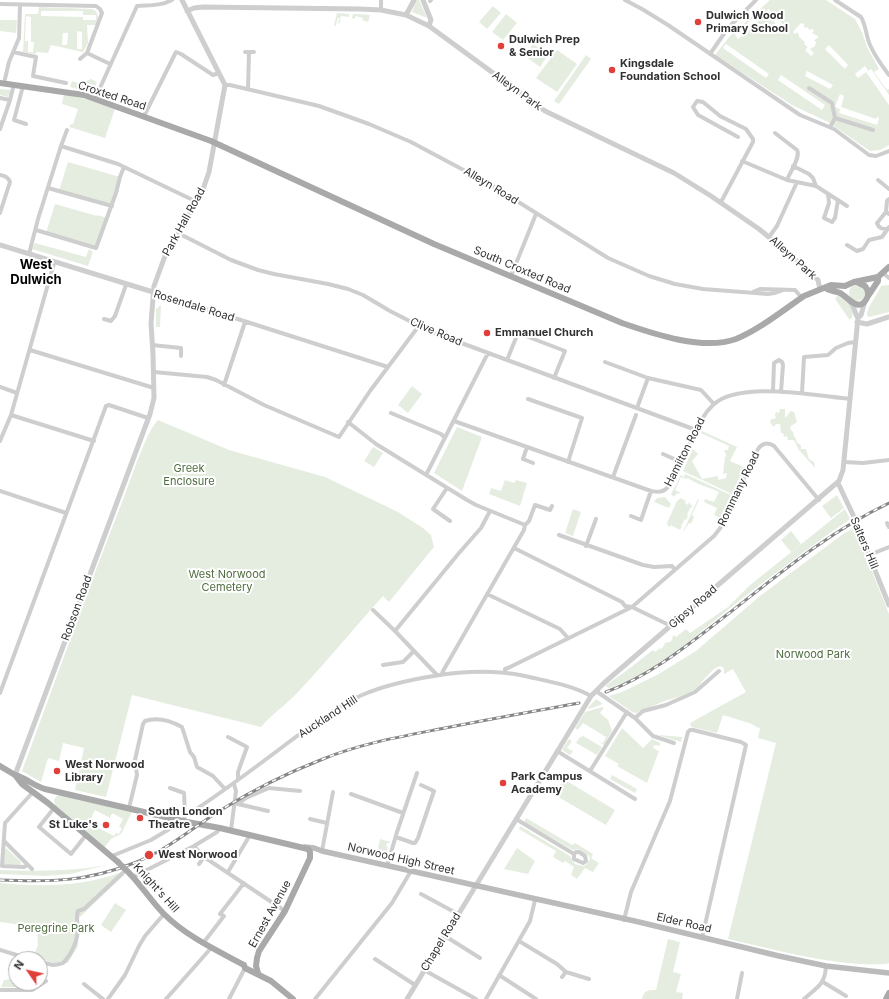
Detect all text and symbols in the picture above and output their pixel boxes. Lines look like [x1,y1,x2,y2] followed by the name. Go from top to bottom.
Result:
[706,9,788,35] place label: Dulwich Wood Primary School
[693,17,703,27] marker: Dulwich Wood Primary School
[509,33,580,59] place label: Dulwich Prep & Senior
[496,41,506,51] marker: Dulwich Prep & Senior
[620,57,720,83] place label: Kingsdale Foundation School
[607,65,617,75] marker: Kingsdale Foundation School
[489,68,545,114] street label: Alleyn Park
[76,79,148,113] street label: Croxted Road
[461,165,521,207] street label: Alleyn Road
[160,186,208,258] street label: Park Hall Road
[767,234,819,282] street label: Alleyn Park
[471,244,573,296] street label: South Croxted Road
[10,257,62,288] district label: West Dulwich
[152,287,236,325] street label: Rosendale Road
[408,315,464,349] street label: Clive Road
[495,326,593,340] place label: Emmanuel Church
[482,328,492,338] marker: Emmanuel Church
[662,415,708,489] street label: Hamilton Road
[715,450,763,528] street label: Rommany Road
[163,462,215,488] park label: Greek Enclosure
[847,515,881,571] street label: Salters Hill
[188,568,266,594] park label: West Norwood Cemetery
[59,573,95,643] street label: Robson Road
[666,583,720,631] street label: Gipsy Road
[776,648,850,662] park label: Norwood Park
[296,693,360,741] street label: Auckland Hill
[65,758,145,784] place label: West Norwood Library
[52,766,62,776] marker: West Norwood Library
[511,770,583,796] place label: Park Campus Academy
[498,778,508,788] marker: Park Campus Academy
[148,805,223,831] place label: South London Theatre
[135,813,145,823] marker: South London Theatre
[49,818,98,832] place label: St Luke's
[101,820,111,830] marker: St Luke's
[346,840,456,878] street label: Norwood High Street
[158,848,238,862] place label: West Norwood
[143,849,155,861] marker: West Norwood
[130,861,182,915] street label: Knight's Hill
[246,878,294,950] street label: Ernest Avenue
[418,910,464,974] street label: Chapel Road
[655,910,713,936] street label: Elder Road
[17,922,95,936] park label: Peregrine Park
[8,951,48,991] north arrow
[11,957,27,972] text: N

